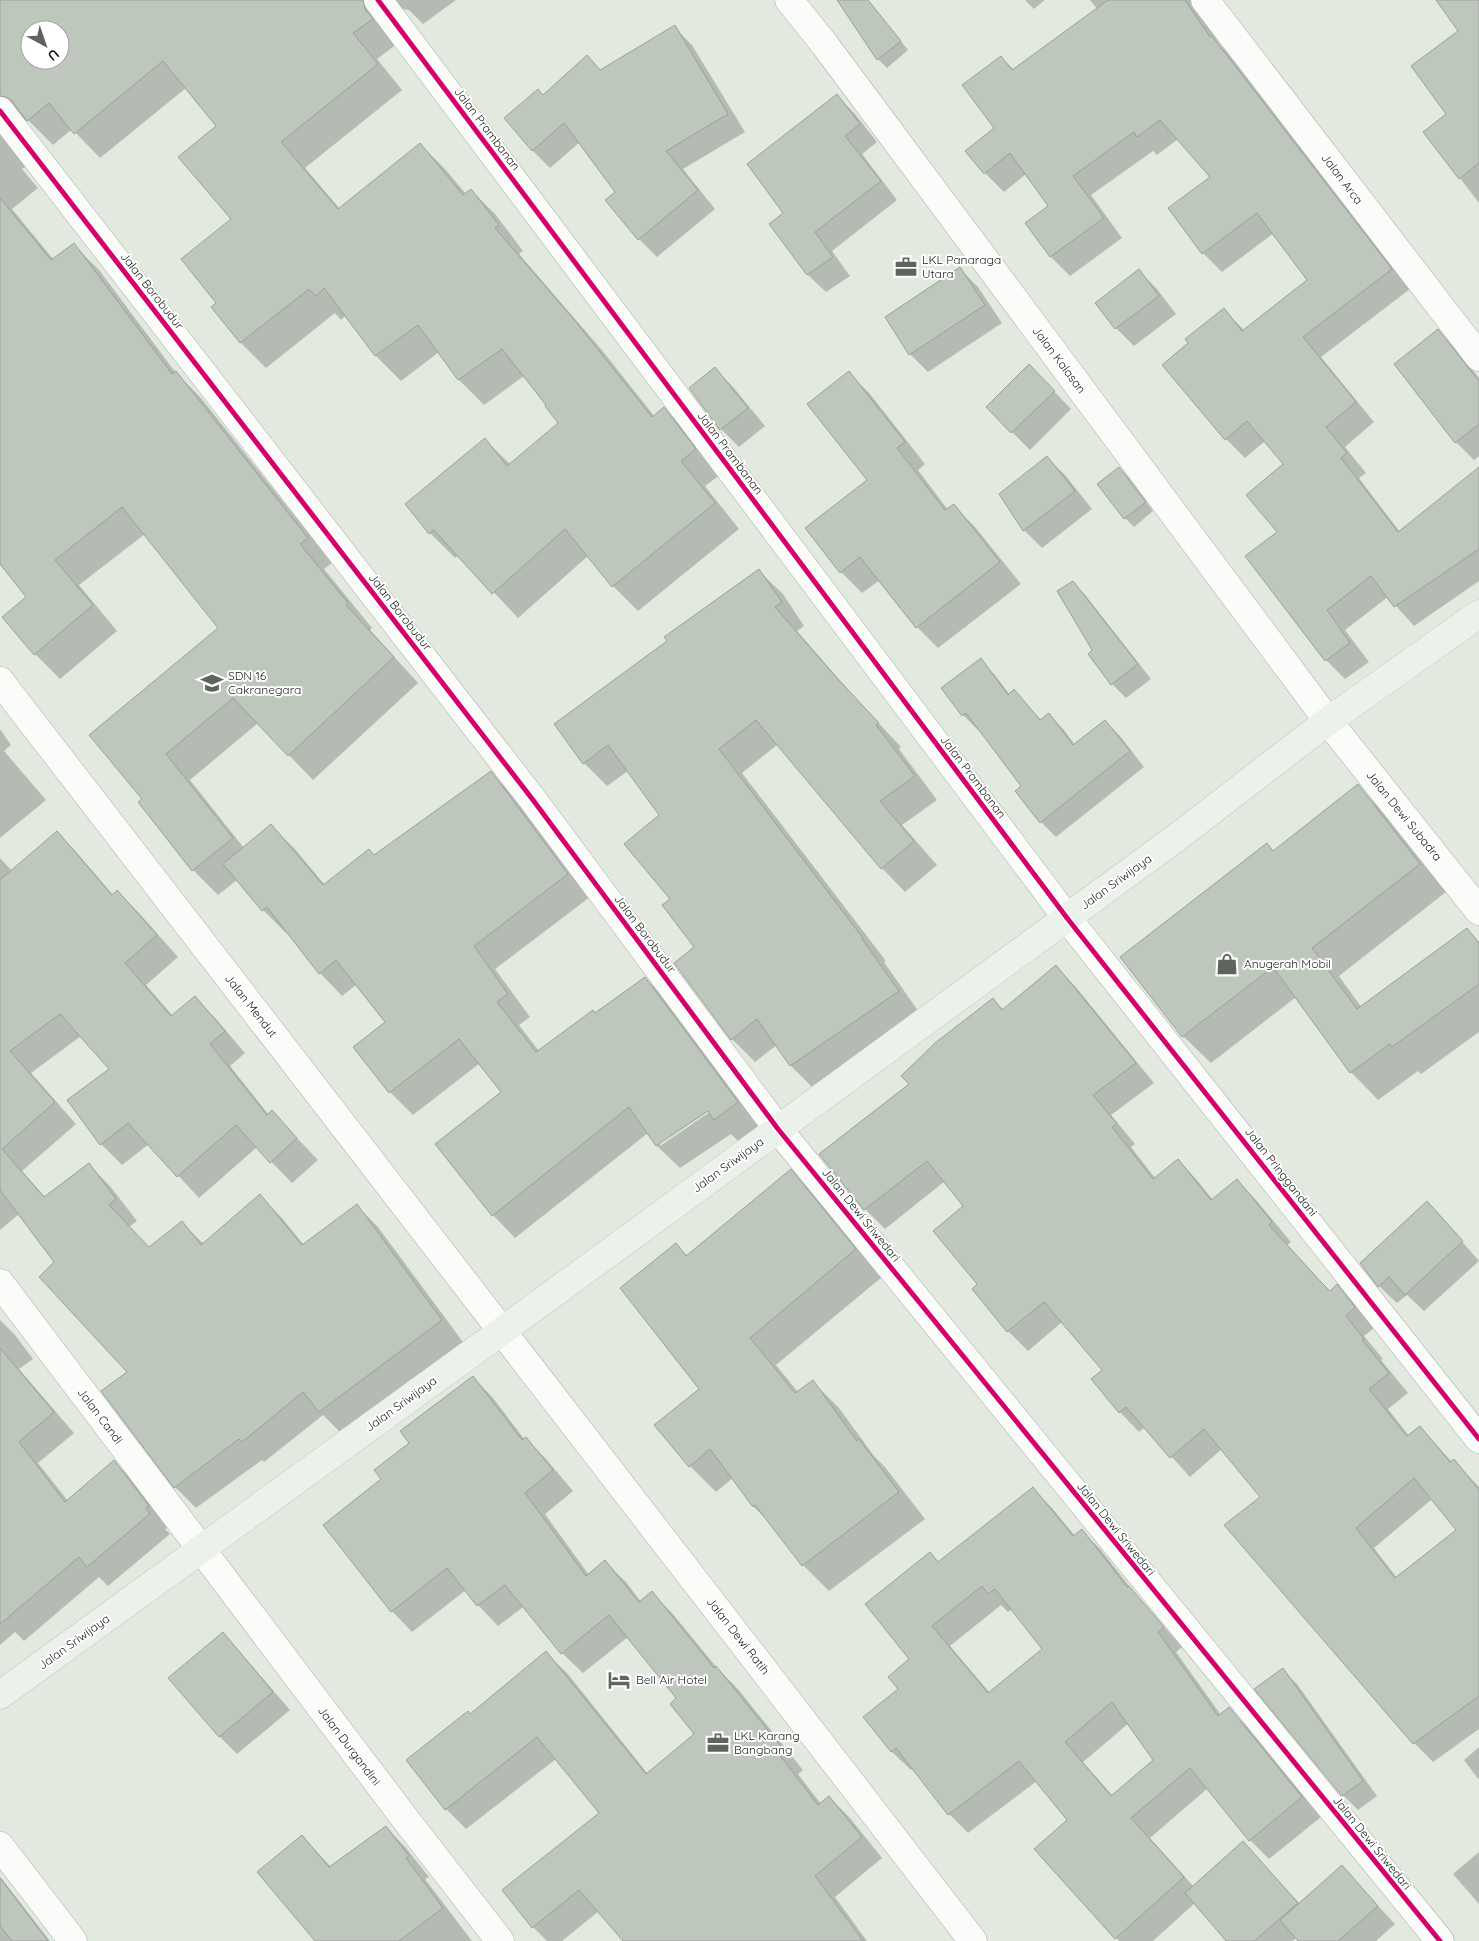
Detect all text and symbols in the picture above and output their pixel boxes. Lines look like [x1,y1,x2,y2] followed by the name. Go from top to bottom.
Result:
[20,20,70,70] north arrow
[44,45,63,65] text: U
[451,84,523,173] street label: Jalan Prambanan
[1318,150,1366,207] street label: Jalan Arca
[118,249,187,333] street label: Jalan Borobudur
[922,252,1001,281] place label: LKL Panaraga Utara
[893,254,919,280] office icon: LKL Panaraga Utara
[1029,323,1089,396] street label: Jalan Kalasan
[694,408,766,497] street label: Jalan Prambanan
[366,570,435,654] street label: Jalan Borobudur
[228,668,301,697] place label: SDN 16 Cakranegara
[199,670,225,696] school or university icon: SDN 16 Cakranegara
[937,732,1009,821] street label: Jalan Prambanan
[1363,767,1445,864] street label: Jalan Dewi Subadra
[1077,851,1154,913] street label: Jalan Sriwijaya
[611,892,680,976] street label: Jalan Borobudur
[1214,951,1240,977] shop icon: Anugerah Mobil
[1244,956,1331,971] place label: Anugerah Mobil
[222,971,281,1040] street label: Jalan Mendut
[1242,1124,1321,1219] street label: Jalan Pringgandani
[689,1134,766,1196] street label: Jalan Sriwijaya
[819,1165,904,1265] street label: Jalan Dewi Sriwedari
[362,1373,439,1435] street label: Jalan Sriwijaya
[74,1385,126,1447] street label: Jalan Candi
[1074,1479,1159,1579] street label: Jalan Dewi Sriwedari
[704,1594,773,1677] street label: Jalan Dewi Ratih
[35,1611,112,1673] street label: Jalan Sriwijaya
[606,1667,632,1693] hotel icon: Bell Air Hotel
[636,1672,707,1687] place label: Bell Air Hotel
[315,1703,384,1788] street label: Jalan Durgandini
[734,1728,800,1757] place label: LKL Karang Bangbang
[705,1730,731,1756] office icon: LKL Karang Bangbang
[1330,1793,1415,1893] street label: Jalan Dewi Sriwedari

